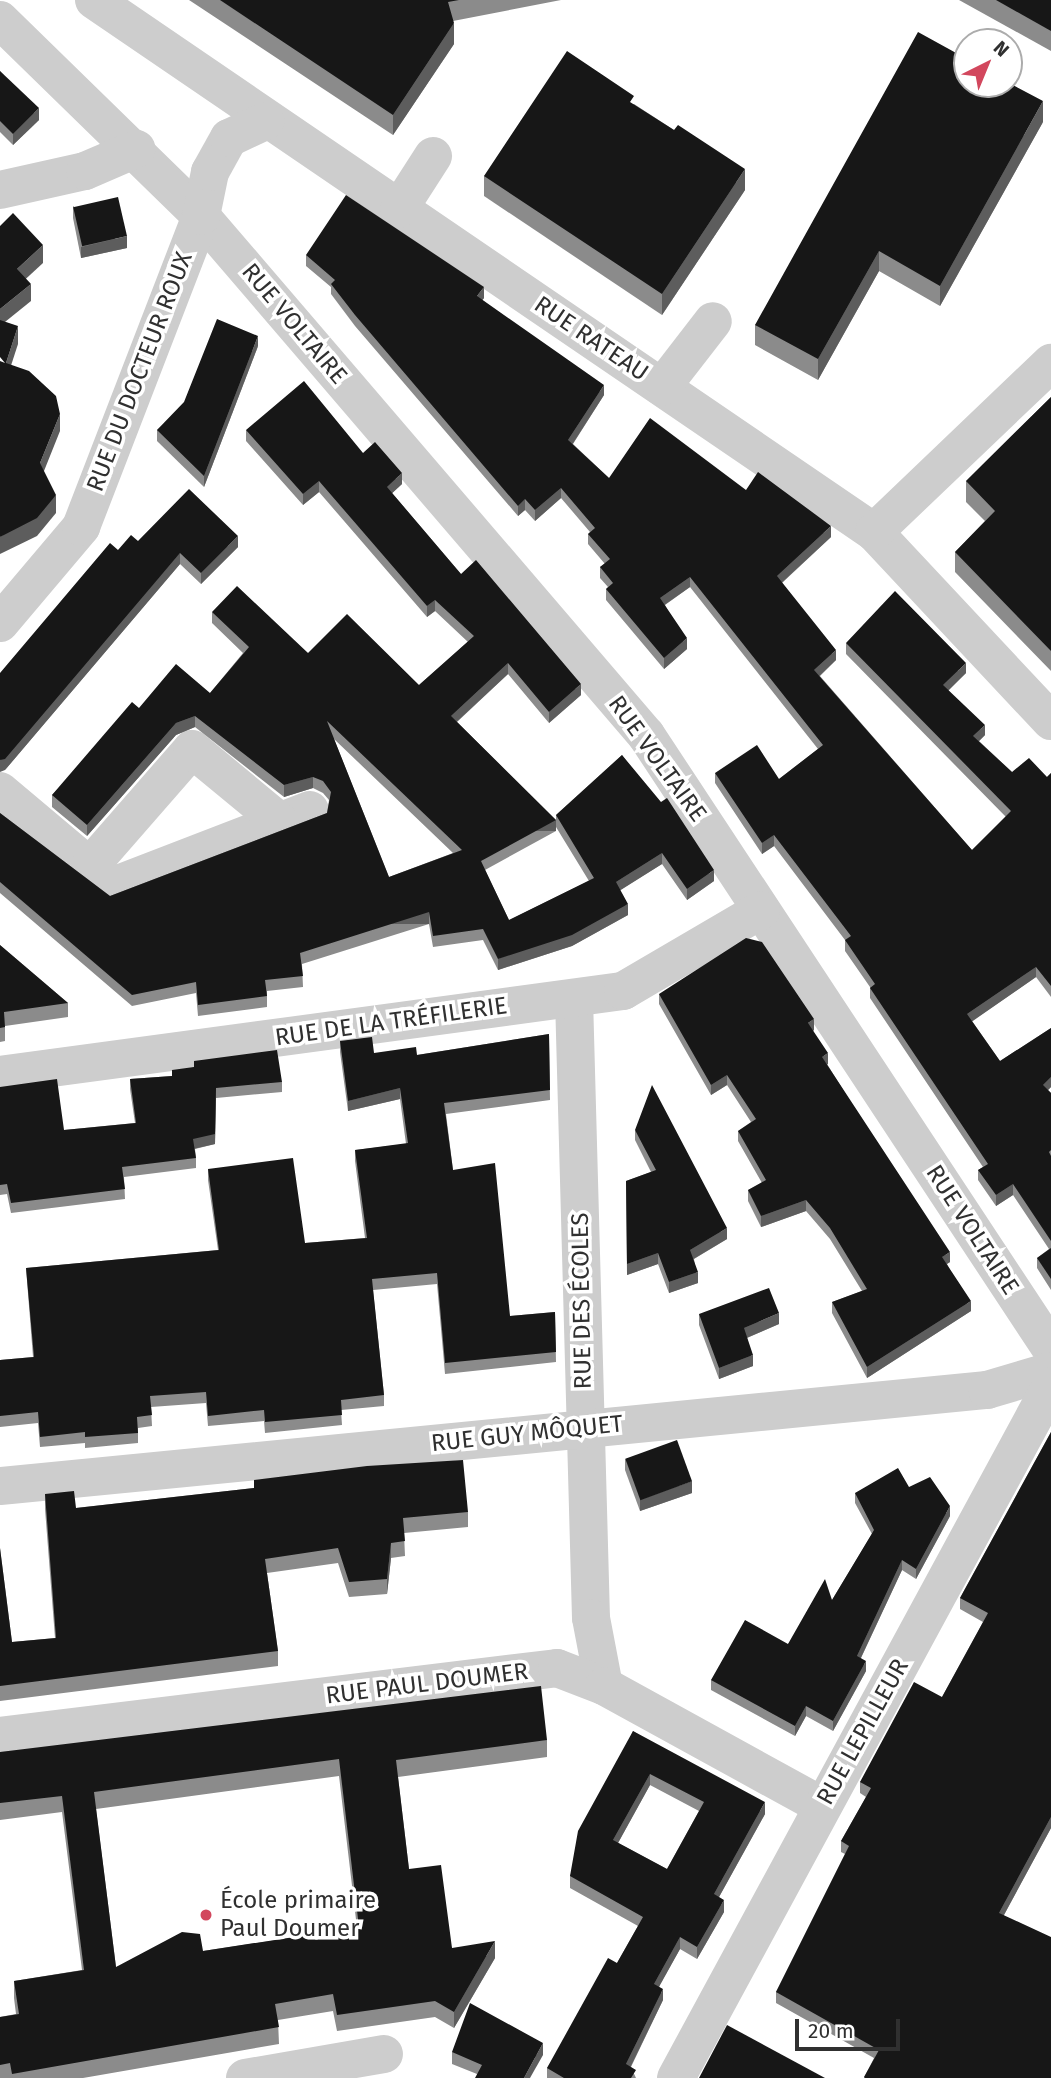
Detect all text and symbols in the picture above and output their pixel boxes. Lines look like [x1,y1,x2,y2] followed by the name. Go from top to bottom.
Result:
[953,28,1023,98] north arrow
[989,36,1014,61] text: N
[81,248,199,496] street label: RUE DU DOCTEUR ROUX
[235,258,353,390] street label: RUE VOLTAIRE
[529,290,653,388] street label: RUE RATEAU
[602,690,712,828] street label: RUE VOLTAIRE
[273,991,509,1053] street label: RUE DE LA TRÉFILERIE
[919,1160,1025,1300] street label: RUE VOLTAIRE
[566,1212,598,1390] street label: RUE DES ÉCOLES
[430,1410,624,1458] street label: RUE GUY MÔQUET
[811,1654,915,1810] street label: RUE LEPILLEUR
[324,1657,530,1711] street label: RUE PAUL DOUMER
[220,1887,376,1943] place label: École primaire Paul Doumer
[198,1907,214,1923] marker: École primaire Paul Doumer
[799,2004,904,2048] scale bar
[808,2018,854,2044] text: 20 m

